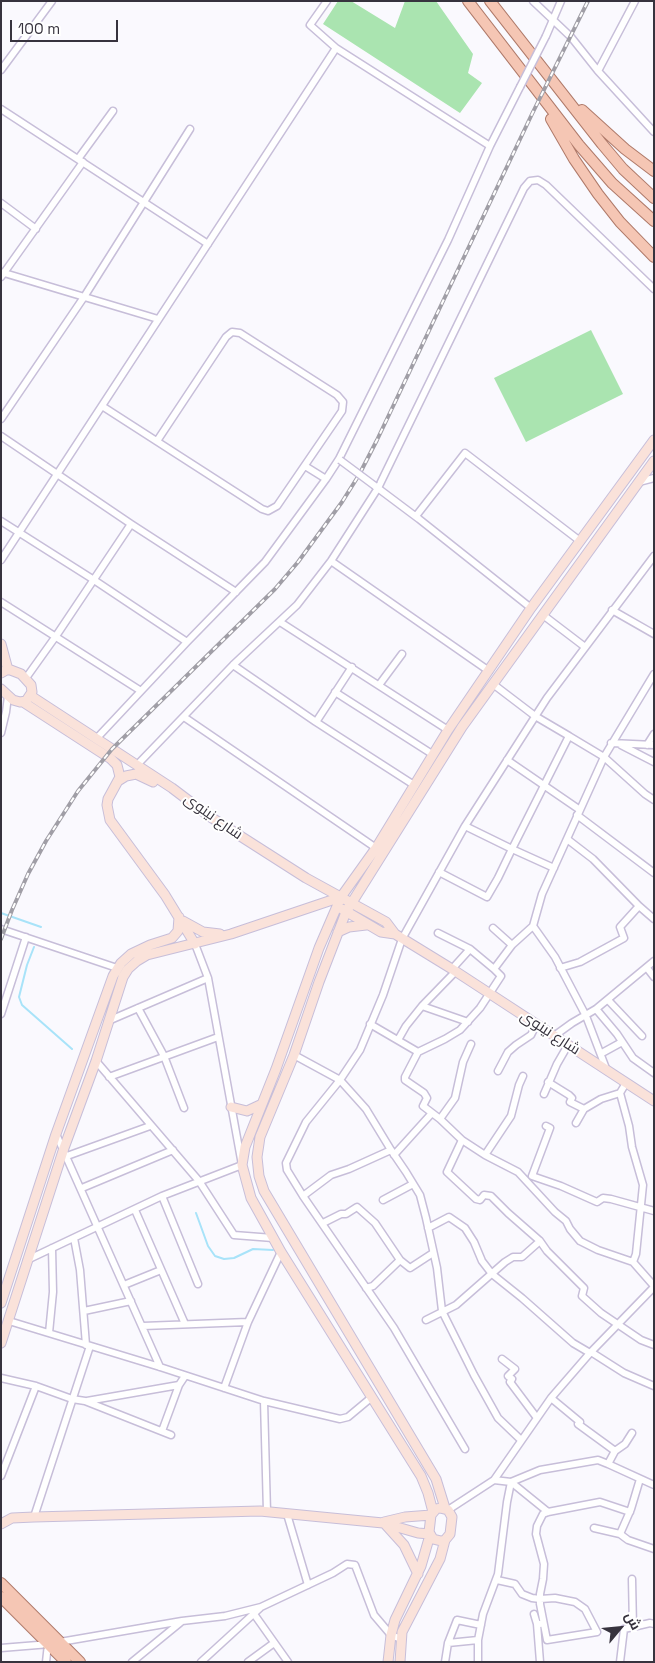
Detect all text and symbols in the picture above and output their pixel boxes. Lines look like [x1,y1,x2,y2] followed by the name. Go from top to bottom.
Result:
[12,10,120,42] scale bar
[18,19,60,38] text: 100 m
[180,790,246,844] street label: شارع نينوى
[517,1007,583,1059] street label: شارع نينوى
[595,1603,645,1653] north arrow
[621,1609,645,1633] text: ش

